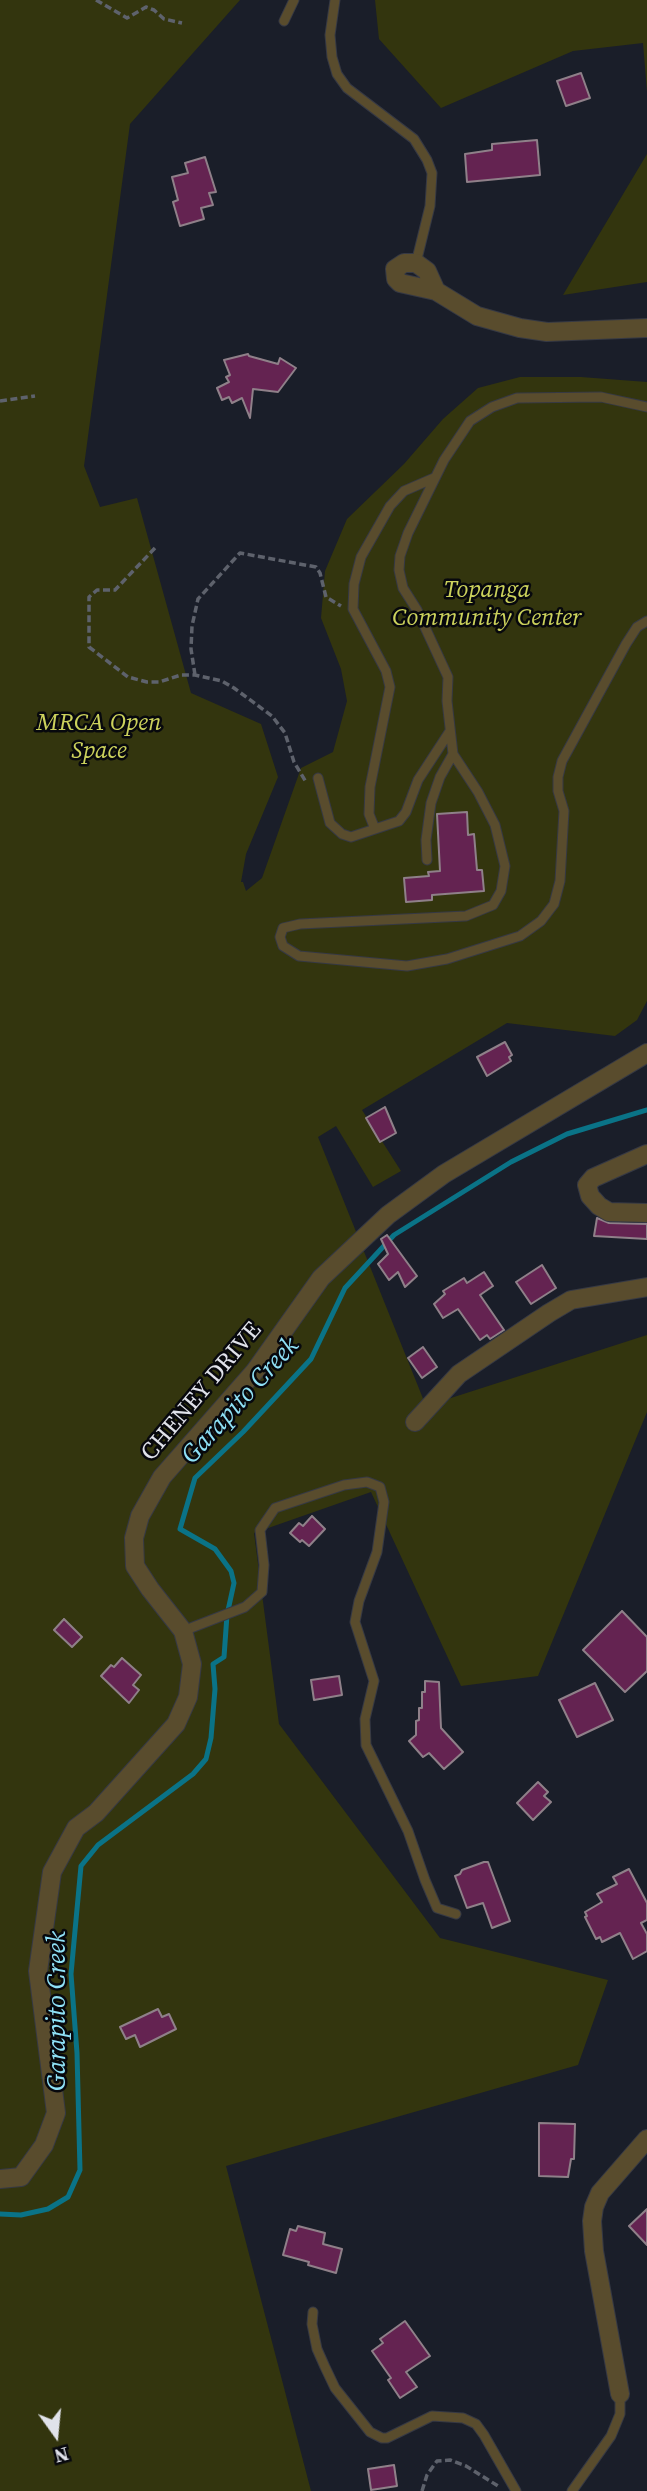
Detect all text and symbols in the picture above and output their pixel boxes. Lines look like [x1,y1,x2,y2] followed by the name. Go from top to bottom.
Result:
[392,577,582,633] park label: Topanga Community Center
[36,710,162,766] park label: MRCA Open Space
[136,1317,268,1467] street label: CHENEY DRIVE
[176,1331,306,1471] water label: Garapito Creek
[42,1931,74,2091] water label: Garapito Creek
[21,2400,91,2470] north arrow
[51,2441,71,2470] text: N

